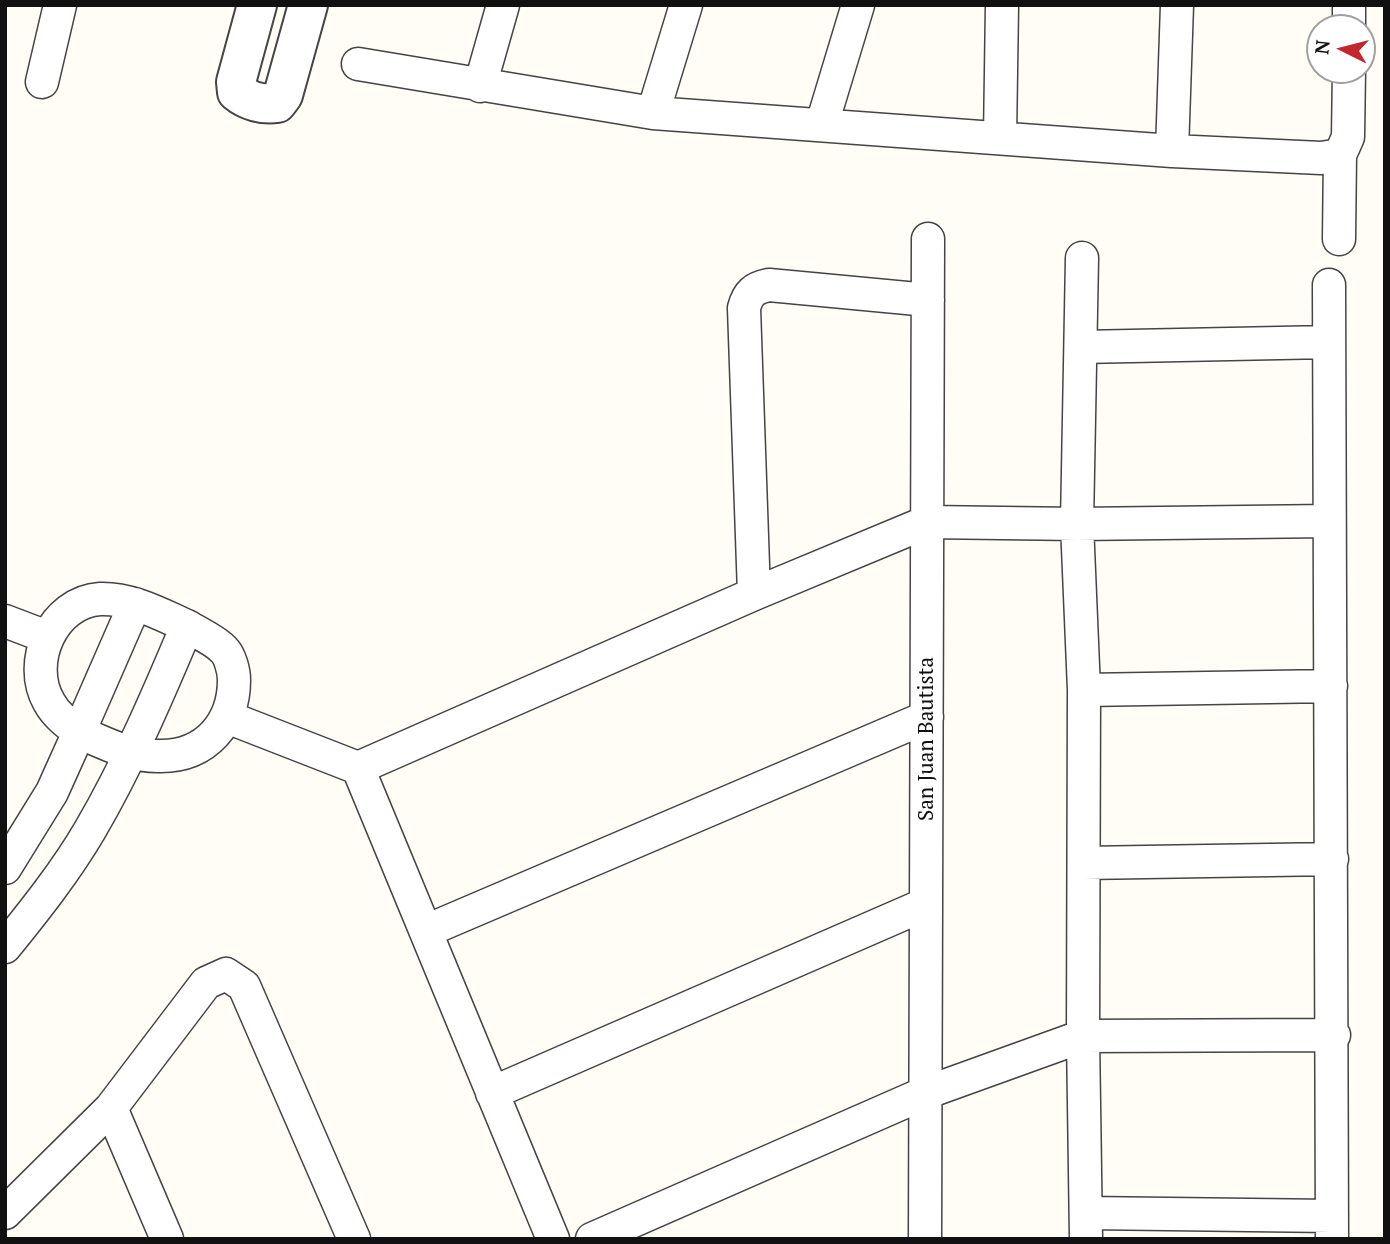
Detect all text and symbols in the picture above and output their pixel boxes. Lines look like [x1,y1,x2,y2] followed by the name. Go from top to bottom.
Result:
[1306,14,1376,84] north arrow
[1308,38,1335,55] text: N
[914,657,940,821] street label: San Juan Bautista

